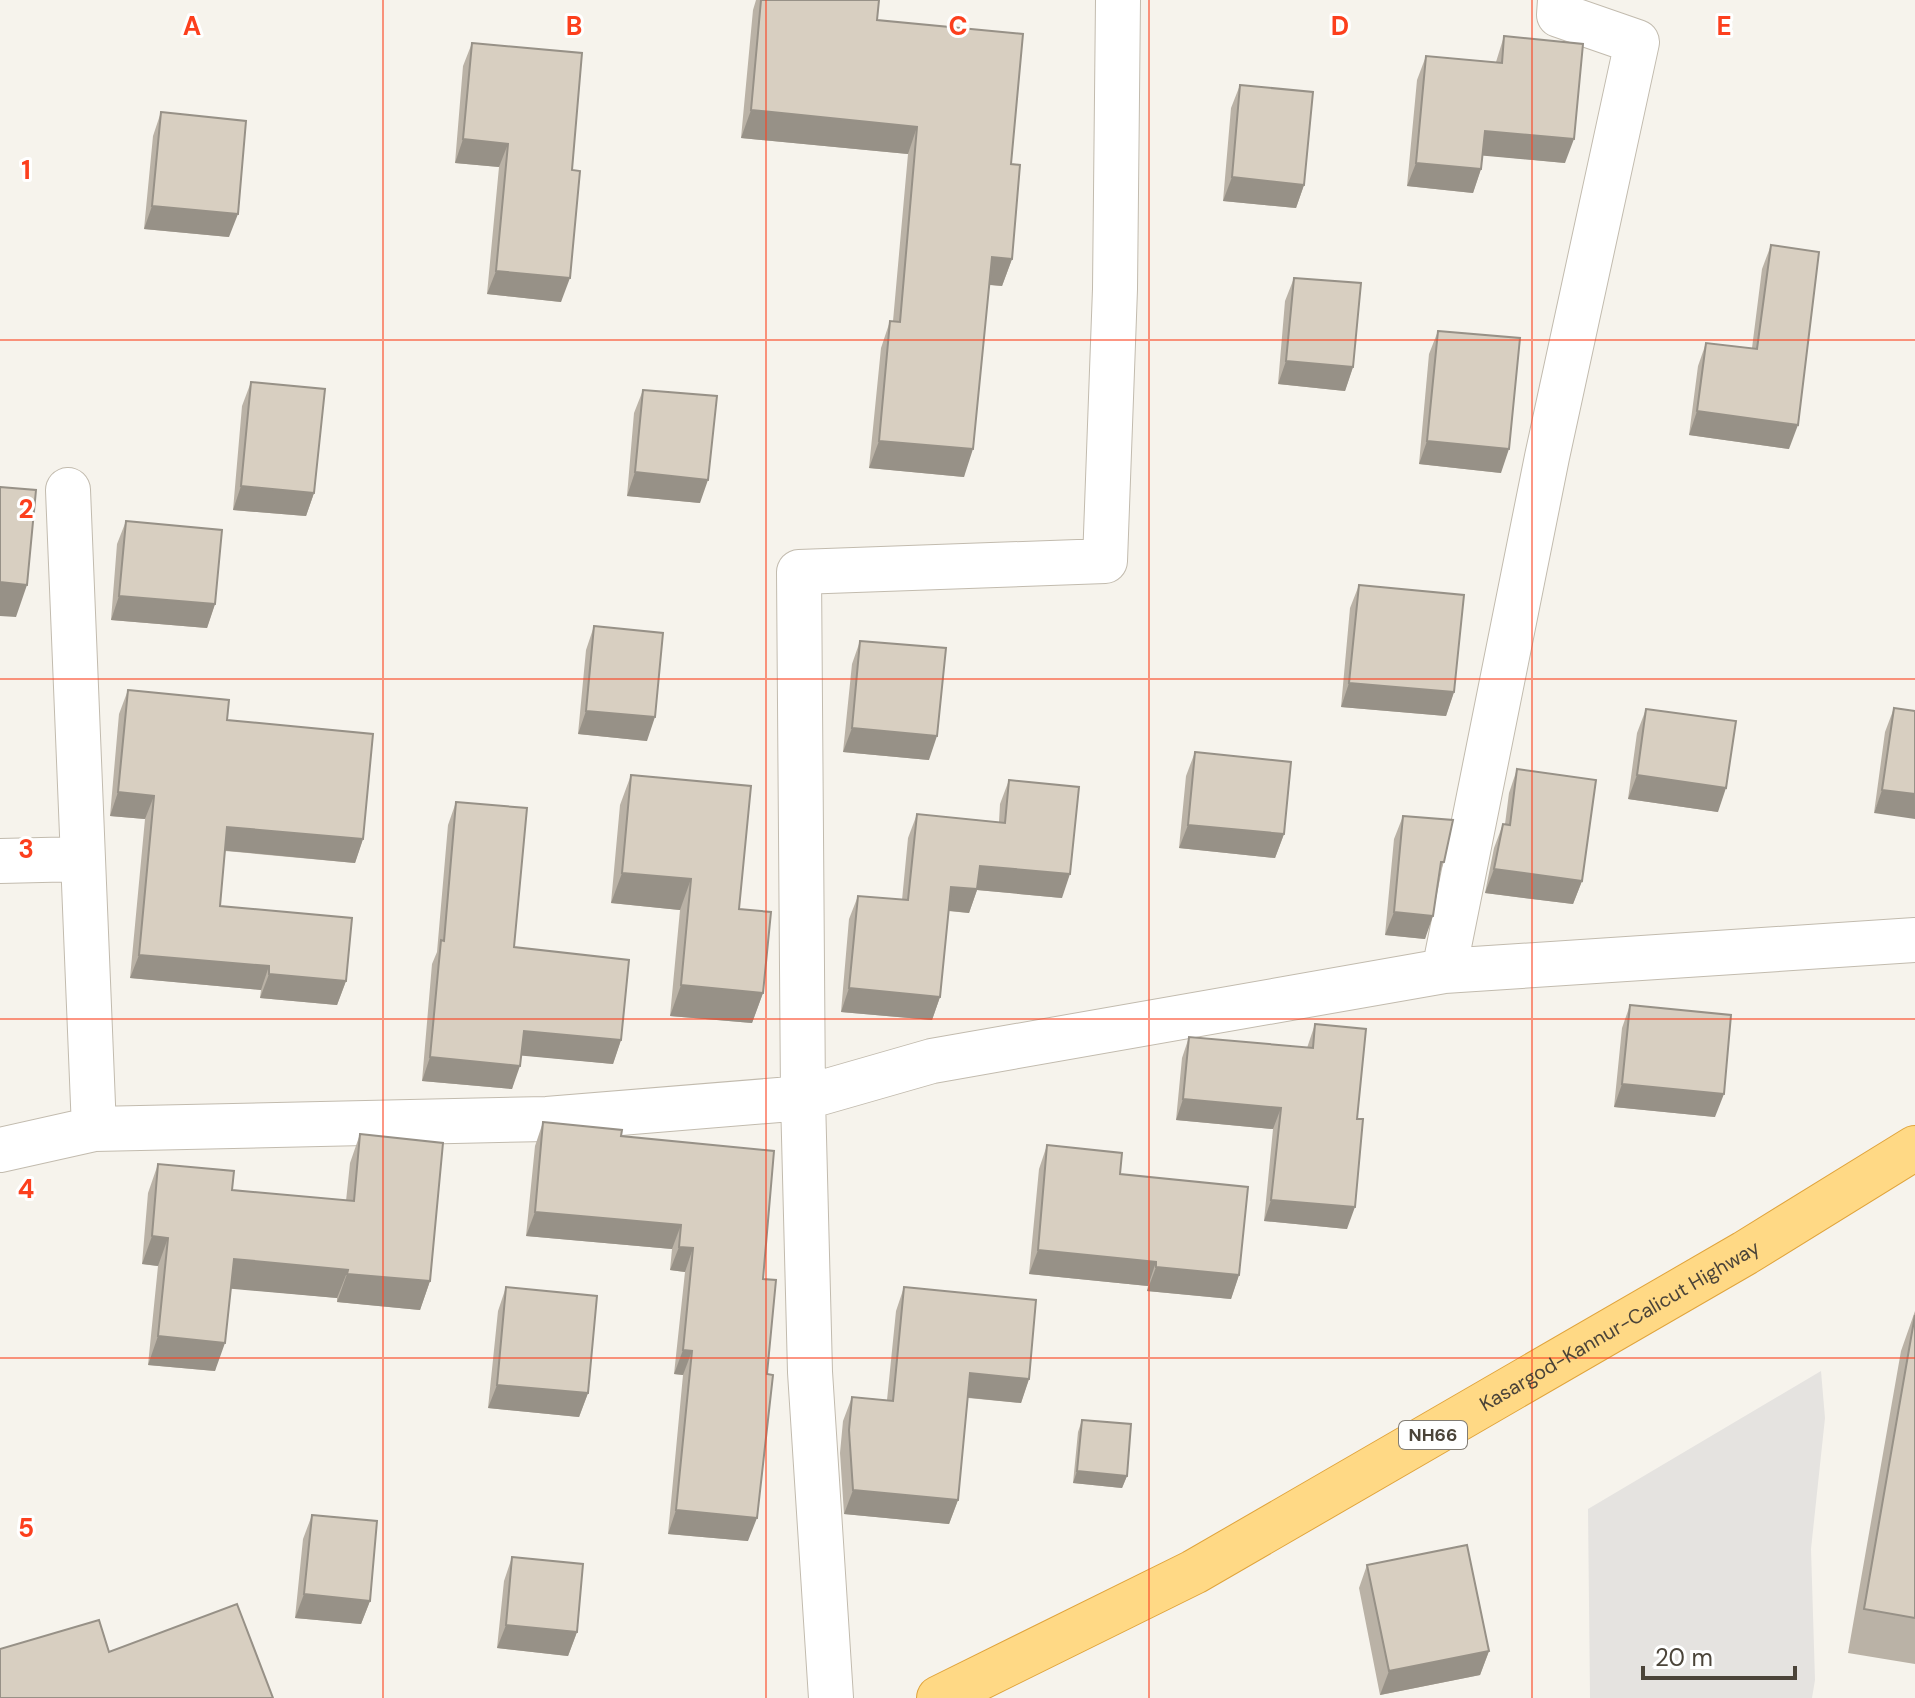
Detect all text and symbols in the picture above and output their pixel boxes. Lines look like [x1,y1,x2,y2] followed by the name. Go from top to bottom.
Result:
[183,9,201,43] text: A
[566,9,582,43] text: B
[948,9,968,43] text: C
[1331,9,1349,43] text: D
[1716,9,1732,43] text: E
[21,153,31,187] text: 1
[18,492,34,526] text: 2
[18,832,34,866] text: 3
[18,1172,34,1206] text: 4
[1475,1234,1764,1417] street label: Kasargod-Kannur-Calicut Highway
[1399,1421,1467,1449] road number: NH66
[18,1511,34,1545] text: 5
[1643,1630,1795,1680] scale bar
[1655,1642,1713,1673] text: 20 m

